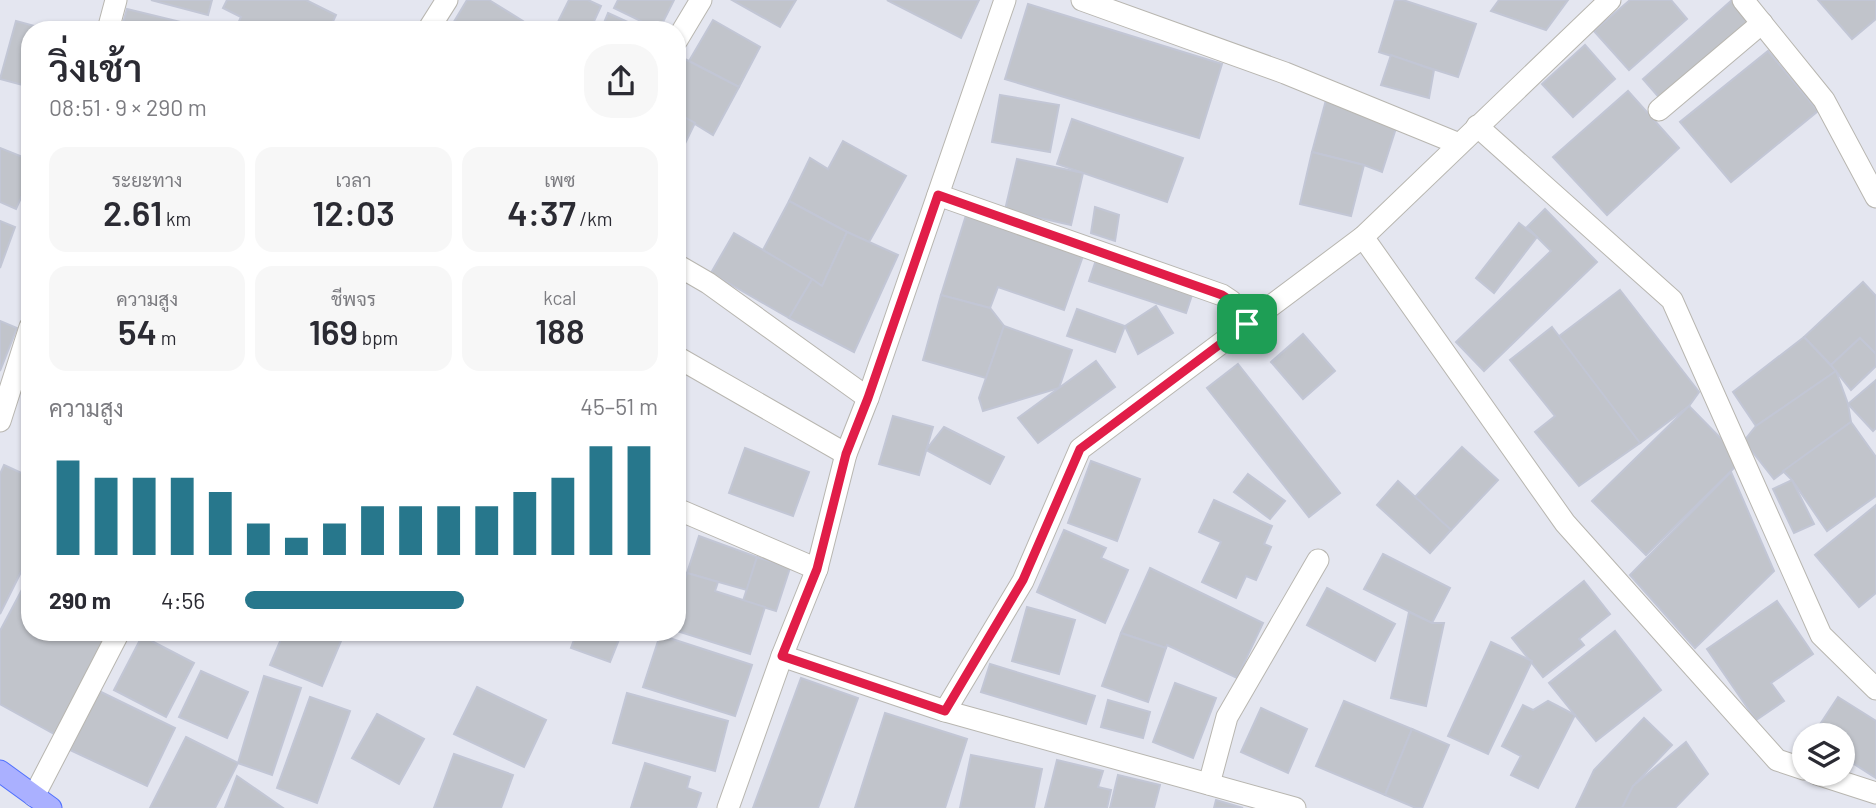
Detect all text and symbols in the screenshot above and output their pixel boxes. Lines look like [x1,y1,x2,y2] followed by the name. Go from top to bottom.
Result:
[49,44,142,90] text: วิ่งเช้า
[584,44,658,118] button: share
[49,93,207,121] text: 08:51 · 9 × 290 m
[112,168,183,191] text: ระยะทาง
[336,168,371,191] text: เวลา
[544,168,575,191] text: เพซ
[103,191,162,233] text: 2.61
[312,191,395,233] text: 12:03
[507,191,576,233] text: 4:37
[162,207,191,230] text: km
[576,207,612,230] text: /km
[543,286,576,309] text: kcal
[116,287,178,310] text: ความสูง
[331,287,376,310] text: ชีพจร
[1217,294,1277,354] pin
[1228,305,1266,343] icon: arrive
[535,309,585,351] text: 188
[118,310,157,352] text: 54
[309,310,358,352] text: 169
[157,326,176,349] text: m
[358,326,398,349] text: bpm
[580,392,658,420] text: 45–51 m
[49,394,124,422] text: ความสูง
[49,586,111,614] text: 290 m
[161,586,205,614] text: 4:56
[1792,723,1855,786] map controls
[1792,723,1855,786] button: layers

